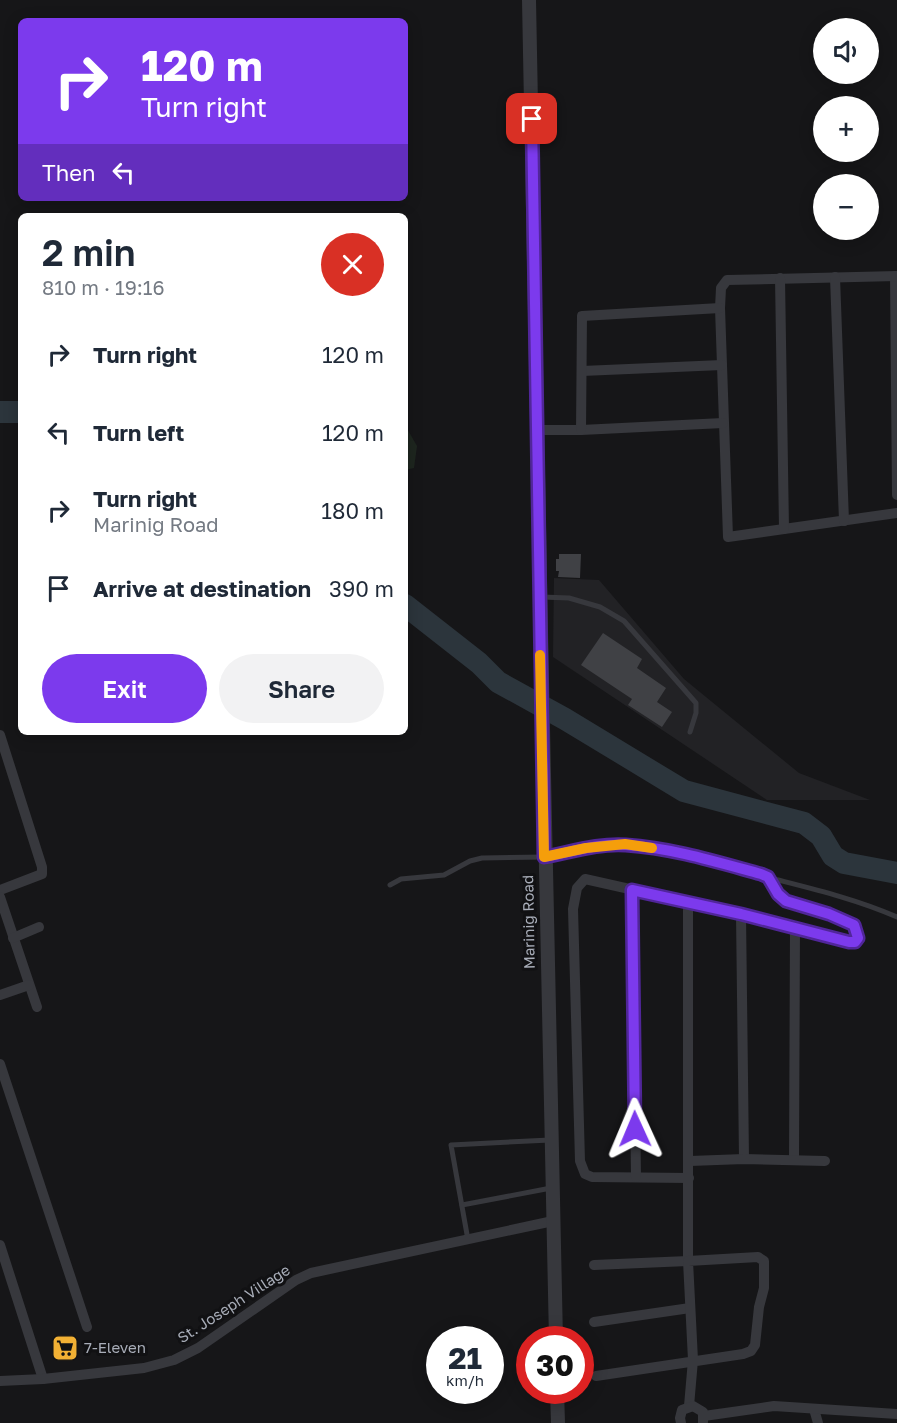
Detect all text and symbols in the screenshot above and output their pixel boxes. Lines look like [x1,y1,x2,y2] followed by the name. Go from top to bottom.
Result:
[813,18,879,240] map controls
[813,18,879,84] button: sound
[141,40,263,90] text: 120 m
[42,42,120,120] icon: right
[141,91,267,123] text: Turn right
[506,93,557,144] pin
[813,96,879,162] button: +
[515,102,548,135] icon: arrive
[107,156,140,189] icon: left
[42,159,95,186] text: Then
[813,174,879,240] button: −
[42,231,136,274] text: 2 min
[321,233,384,296] button: close
[42,275,165,299] text: 810 m · 19:16
[42,338,75,371] icon: right
[93,341,197,368] text: Turn right
[322,341,384,368] text: 120 m
[42,416,75,449] icon: left
[93,419,184,446] text: Turn left
[322,419,384,446] text: 120 m
[93,485,197,512] text: Turn right
[42,494,75,527] icon: right
[321,497,384,524] text: 180 m
[93,512,219,536] text: Marinig Road
[42,572,75,605] icon: arrive
[93,575,311,602] text: Arrive at destination
[329,575,394,602] text: 390 m
[42,654,207,723] button: Exit
[219,654,384,723] button: Share
[518,875,538,969] street label: Marinig Road
[603,1097,667,1161] position arrow
[174,1260,293,1346] street label: St. Joseph Village
[516,1326,594,1404] speed limit sign: 30
[50,1333,80,1363] supermarket icon: 7-Eleven
[84,1338,146,1356] place label: 7-Eleven
[448,1340,482,1376] text: 21
[446,1371,484,1389] text: km/h

